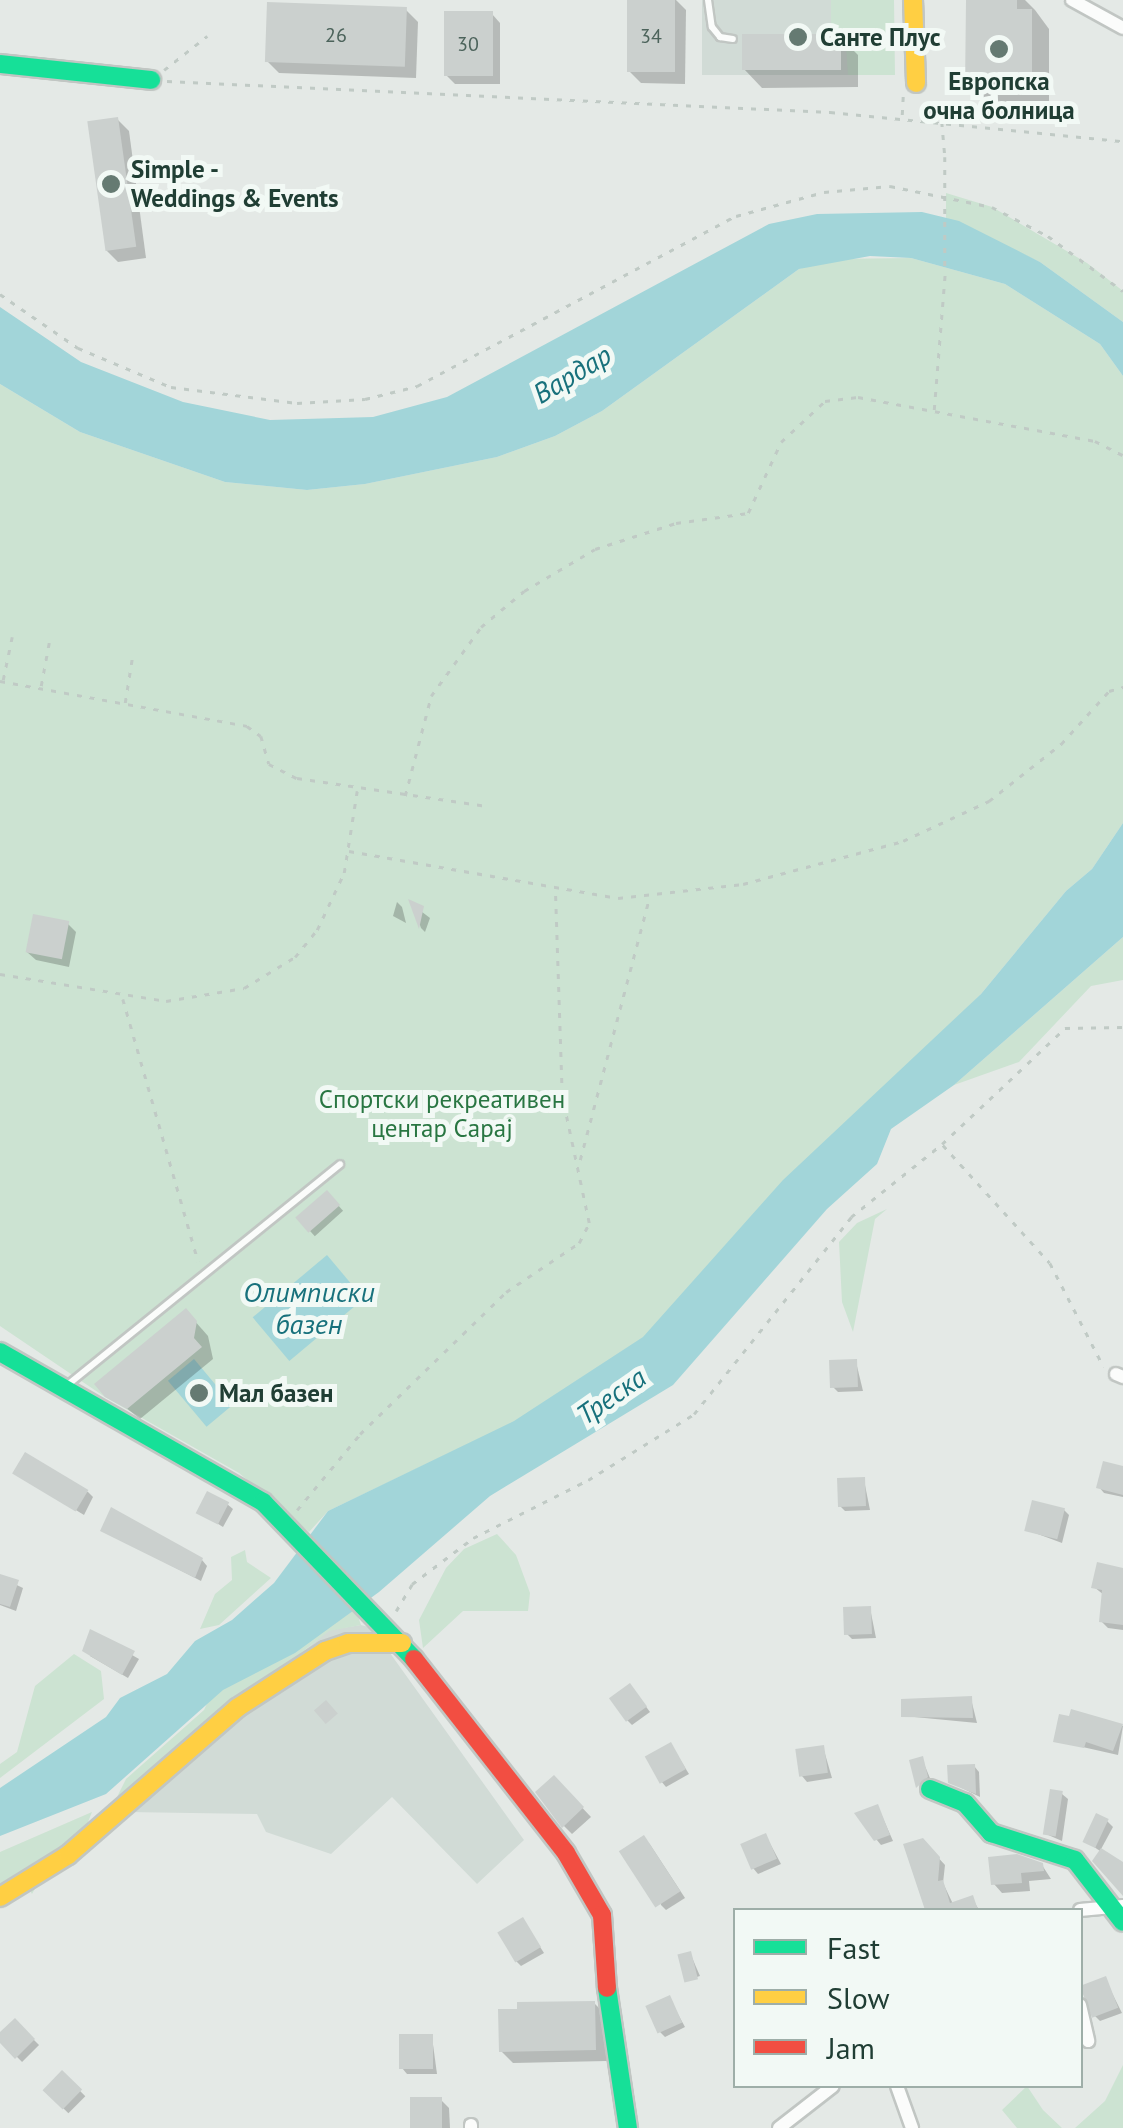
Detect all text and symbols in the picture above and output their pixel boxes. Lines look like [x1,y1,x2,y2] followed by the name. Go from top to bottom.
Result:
[820,22,941,52] place label: Санте Плус
[325,23,347,47] house number: 26
[640,24,662,48] house number: 34
[785,24,811,50] marker: Санте Плус
[457,32,479,56] house number: 30
[986,36,1012,62] marker: Европска очна болница
[923,67,1075,126] place label: Европска очна болница
[131,155,339,214] place label: Simple - Weddings & Events
[100,173,122,195] marker: Simple - Weddings & Events
[527,338,617,410] water label: Вардар
[319,1085,565,1144] park label: Спортски рекреативен центар Сарај
[243,1275,375,1341] water label: Олимписки базен
[570,1360,652,1432] water label: Треска
[219,1378,333,1408] place label: Мал базен
[188,1382,210,1404] marker: Мал базен
[733,1908,1083,2088] legend
[827,1928,880,1967] text: Fast
[827,1978,890,2017] text: Slow
[827,2028,875,2067] text: Jam

